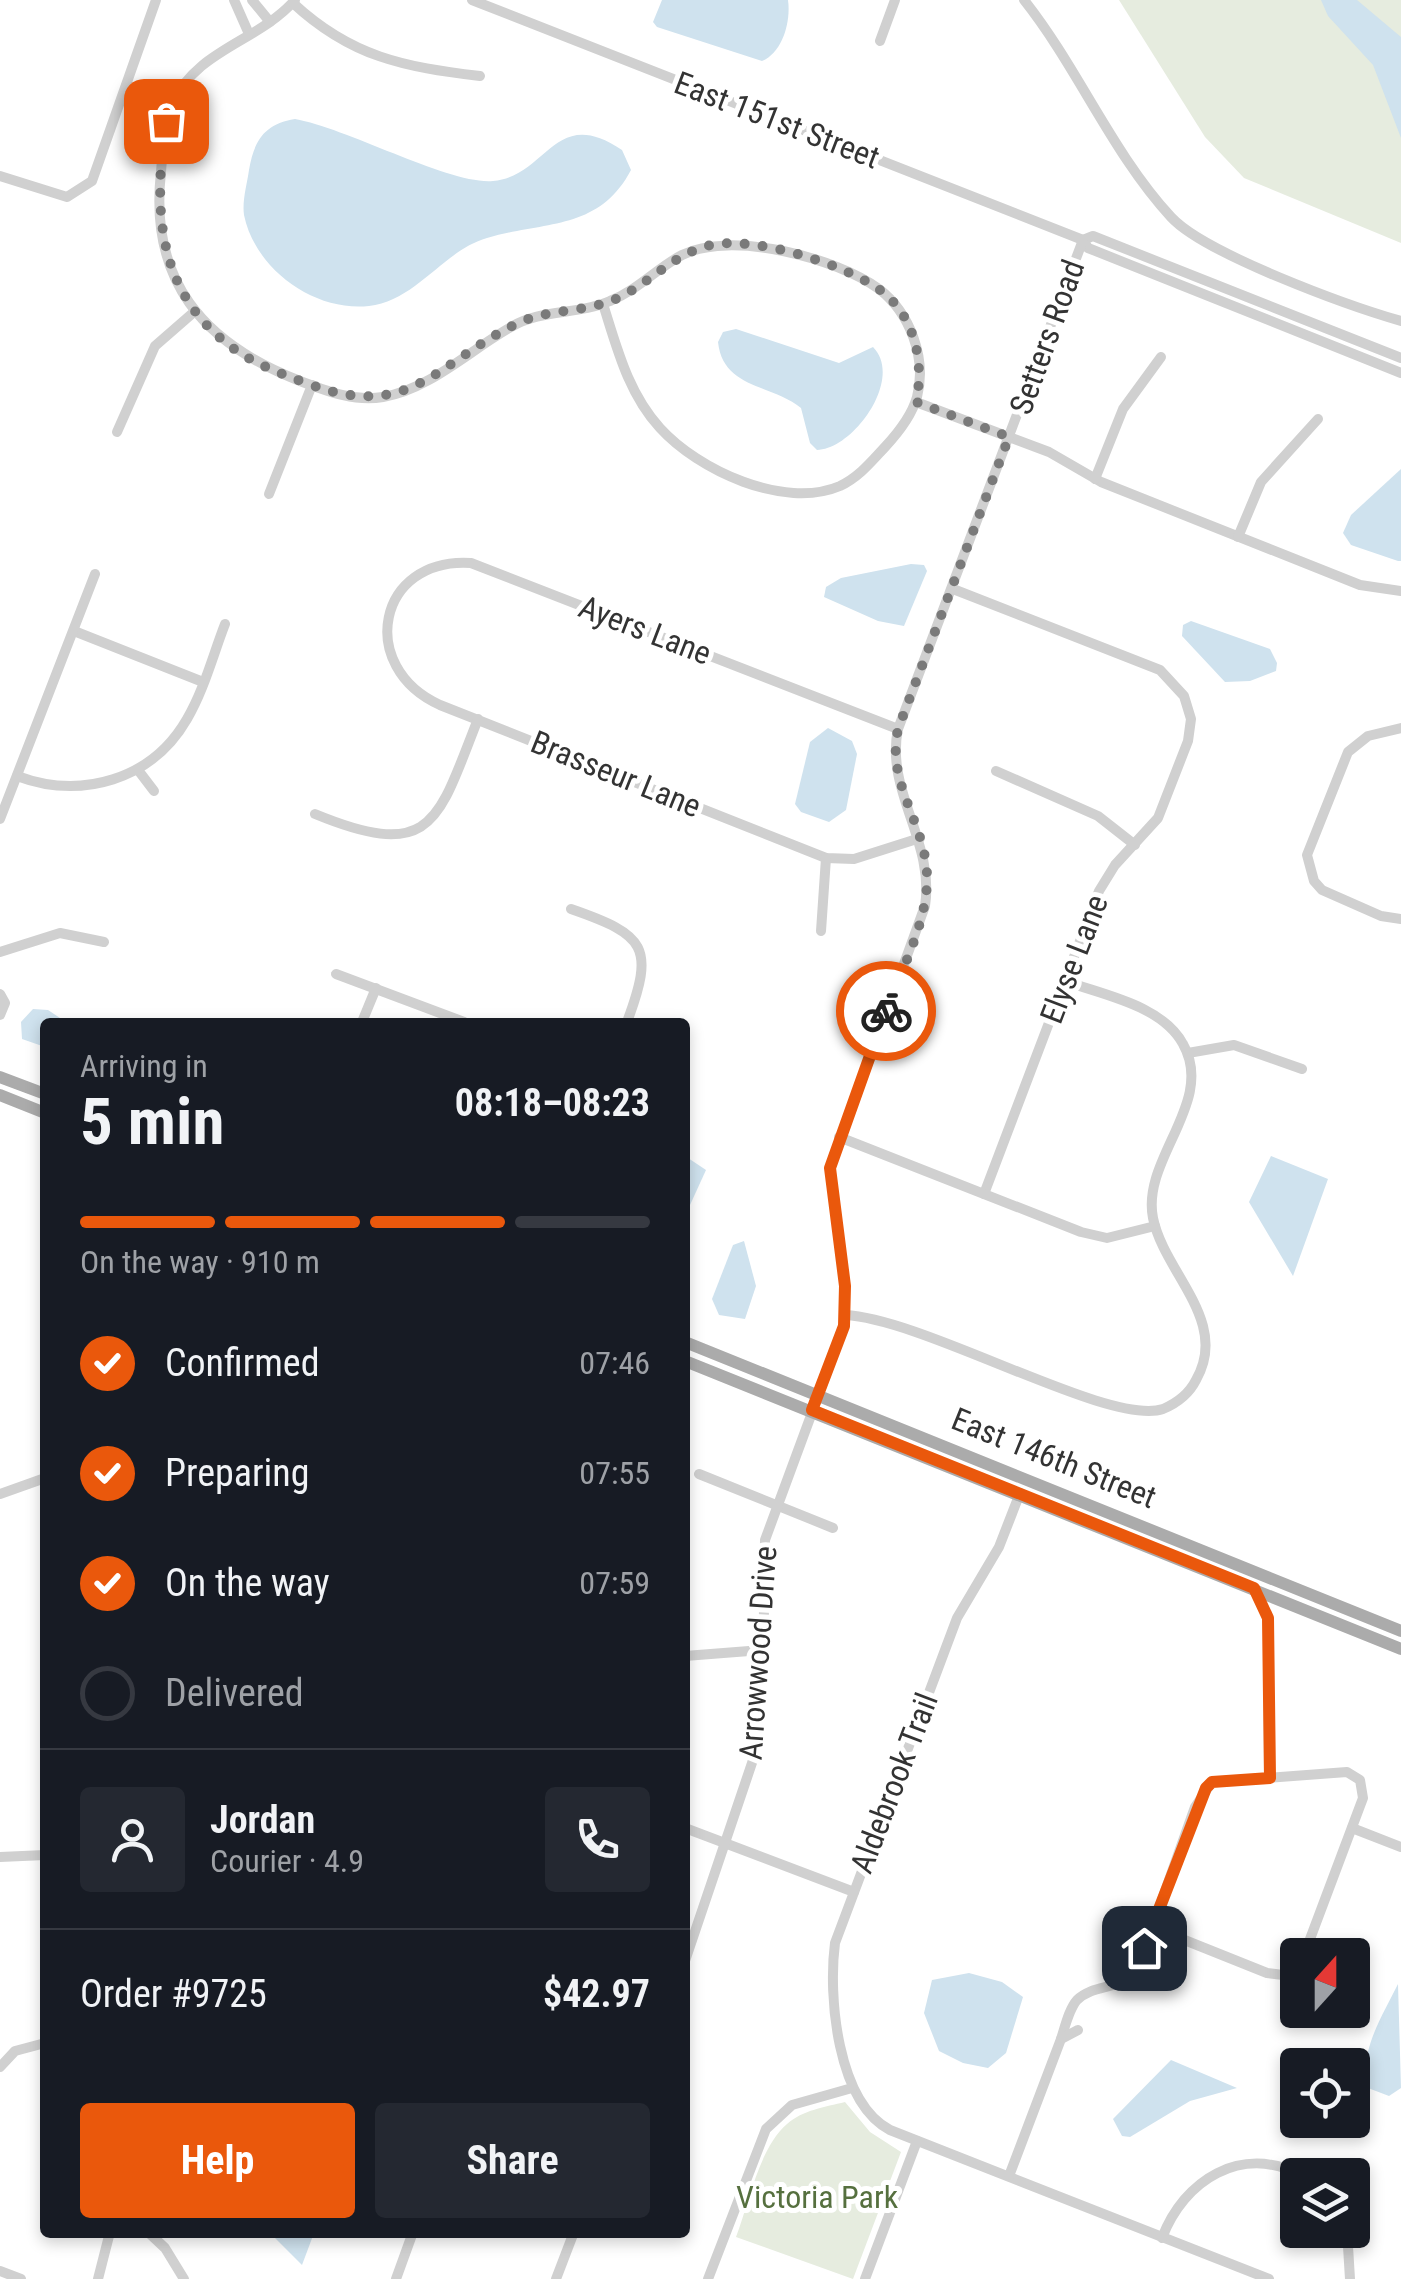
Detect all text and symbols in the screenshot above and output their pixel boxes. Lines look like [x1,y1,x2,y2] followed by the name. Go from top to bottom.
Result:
[669,63,885,177] street label: East 151st Street
[124,79,209,164] pin
[139,94,194,149] icon: bag
[1002,255,1092,419] street label: Setters Road
[574,587,716,673] street label: Ayers Lane
[526,723,706,825] street label: Brasseur Lane
[1032,889,1116,1029] street label: Elyse Lane
[836,961,936,1061] courier
[859,984,914,1039] icon: bike
[80,1047,208,1085] text: Arriving in
[455,1081,650,1125] text: 08:18–08:23
[80,1084,224,1160] text: 5 min
[80,1243,320,1281] text: On the way · 910 m
[80,1336,135,1391] icon: check
[165,1341,320,1385] text: Confirmed
[579,1344,650,1382] text: 07:46
[946,1400,1162,1516] street label: East 146th Street
[80,1446,135,1501] icon: check
[165,1451,310,1495] text: Preparing
[579,1454,650,1492] text: 07:55
[732,1545,784,1761] street label: Arrowwood Drive
[80,1556,135,1611] icon: check
[165,1561,330,1605] text: On the way
[579,1564,650,1602] text: 07:59
[165,1671,304,1715] text: Delivered
[842,1688,946,1878] street label: Aldebrook Trail
[80,1787,185,1892] button: person
[545,1787,650,1892] button: phone
[210,1798,315,1842] text: Jordan
[210,1842,364,1880] text: Courier · 4.9
[1102,1906,1187,1991] pin
[1117,1921,1172,1976] icon: home
[1280,1938,1370,2028] north arrow
[1280,1938,1370,2248] map controls
[80,1972,267,2016] text: Order #9725
[543,1972,650,2016] text: $42.97
[1280,2048,1370,2138] button: locate
[80,2103,355,2218] button: Help
[375,2103,650,2218] button: Share
[1280,2158,1370,2248] button: layers
[736,2178,899,2216] park label: Victoria Park

